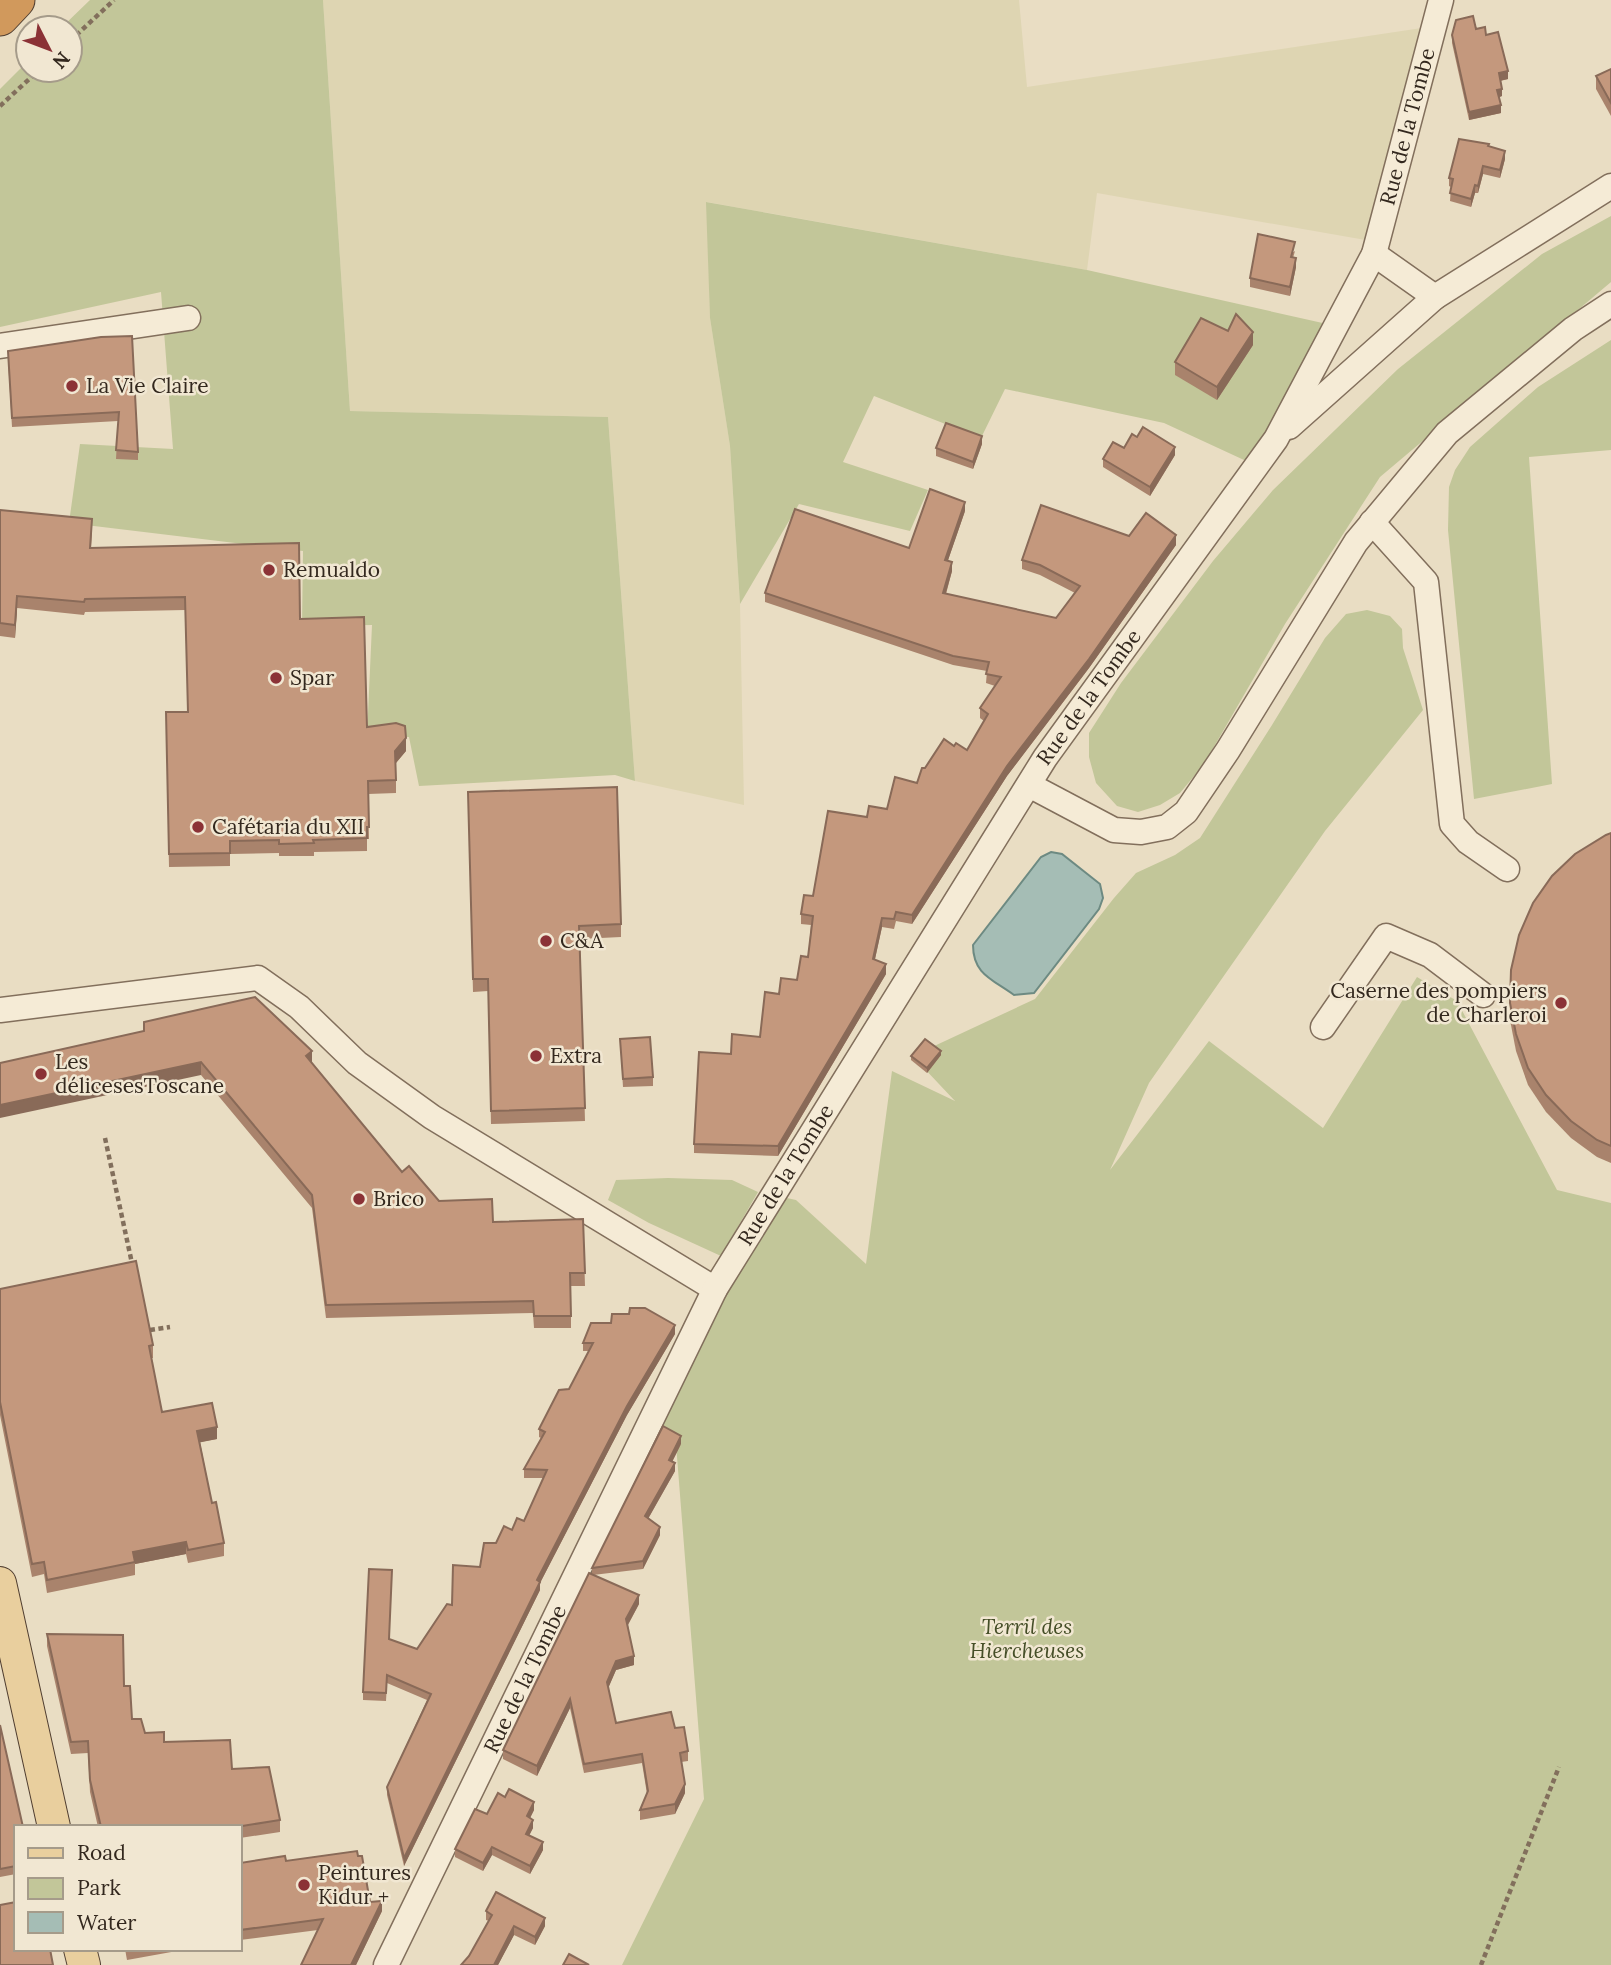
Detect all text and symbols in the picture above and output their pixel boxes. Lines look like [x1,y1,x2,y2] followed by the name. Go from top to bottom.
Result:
[14,14,84,84] north arrow
[1373,45,1441,208] street label: Rue de la Tombe
[48,47,75,74] text: N
[86,372,209,399] place label: La Vie Claire
[64,378,80,394] marker: La Vie Claire
[283,556,380,583] place label: Remualdo
[261,562,277,578] marker: Remualdo
[1030,624,1147,770] street label: Rue de la Tombe
[290,664,334,691] place label: Spar
[268,670,284,686] marker: Spar
[212,813,364,840] place label: Cafétaria du XII
[190,819,206,835] marker: Cafétaria du XII
[560,927,604,954] place label: C&A
[538,933,554,949] marker: C&A
[1330,977,1547,1028] place label: Caserne des pompiers de Charleroi
[1553,995,1569,1011] marker: Caserne des pompiers de Charleroi
[550,1042,602,1069] place label: Extra
[55,1048,224,1099] place label: Les délicesesToscane
[528,1048,544,1064] marker: Extra
[33,1066,49,1082] marker: Les délicesesToscane
[731,1099,839,1250] street label: Rue de la Tombe
[373,1185,424,1212] place label: Brico
[351,1191,367,1207] marker: Brico
[477,1600,572,1757] street label: Rue de la Tombe
[970,1613,1084,1664] park label: Terril des Hiercheuses
[14,1825,242,1951] legend
[77,1839,126,1866] text: Road
[318,1859,411,1910] place label: Peintures Kidur +
[77,1874,121,1901] text: Park
[296,1877,312,1893] marker: Peintures Kidur +
[77,1909,136,1936] text: Water

